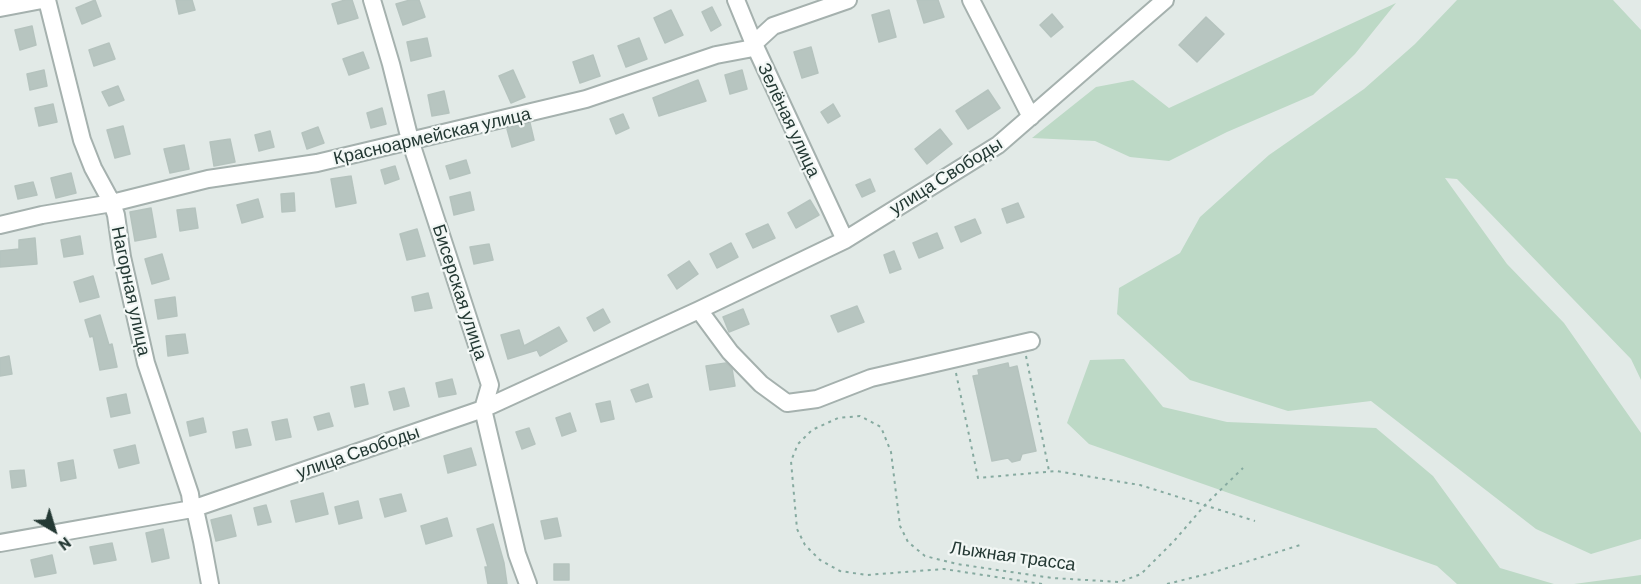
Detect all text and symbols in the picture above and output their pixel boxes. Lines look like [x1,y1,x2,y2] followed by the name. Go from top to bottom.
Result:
[753,59,825,181] street label: Зелёная улица
[331,103,533,169] street label: Красноармейская улица
[886,133,1006,219] street label: улица Свободы
[428,222,492,362] street label: Бисерская улица
[107,224,155,358] street label: Нагорная улица
[294,421,422,483] street label: улица Свободы
[24,500,84,560] north arrow
[55,534,75,555] text: N
[949,537,1077,575] street label: Лыжная трасса

